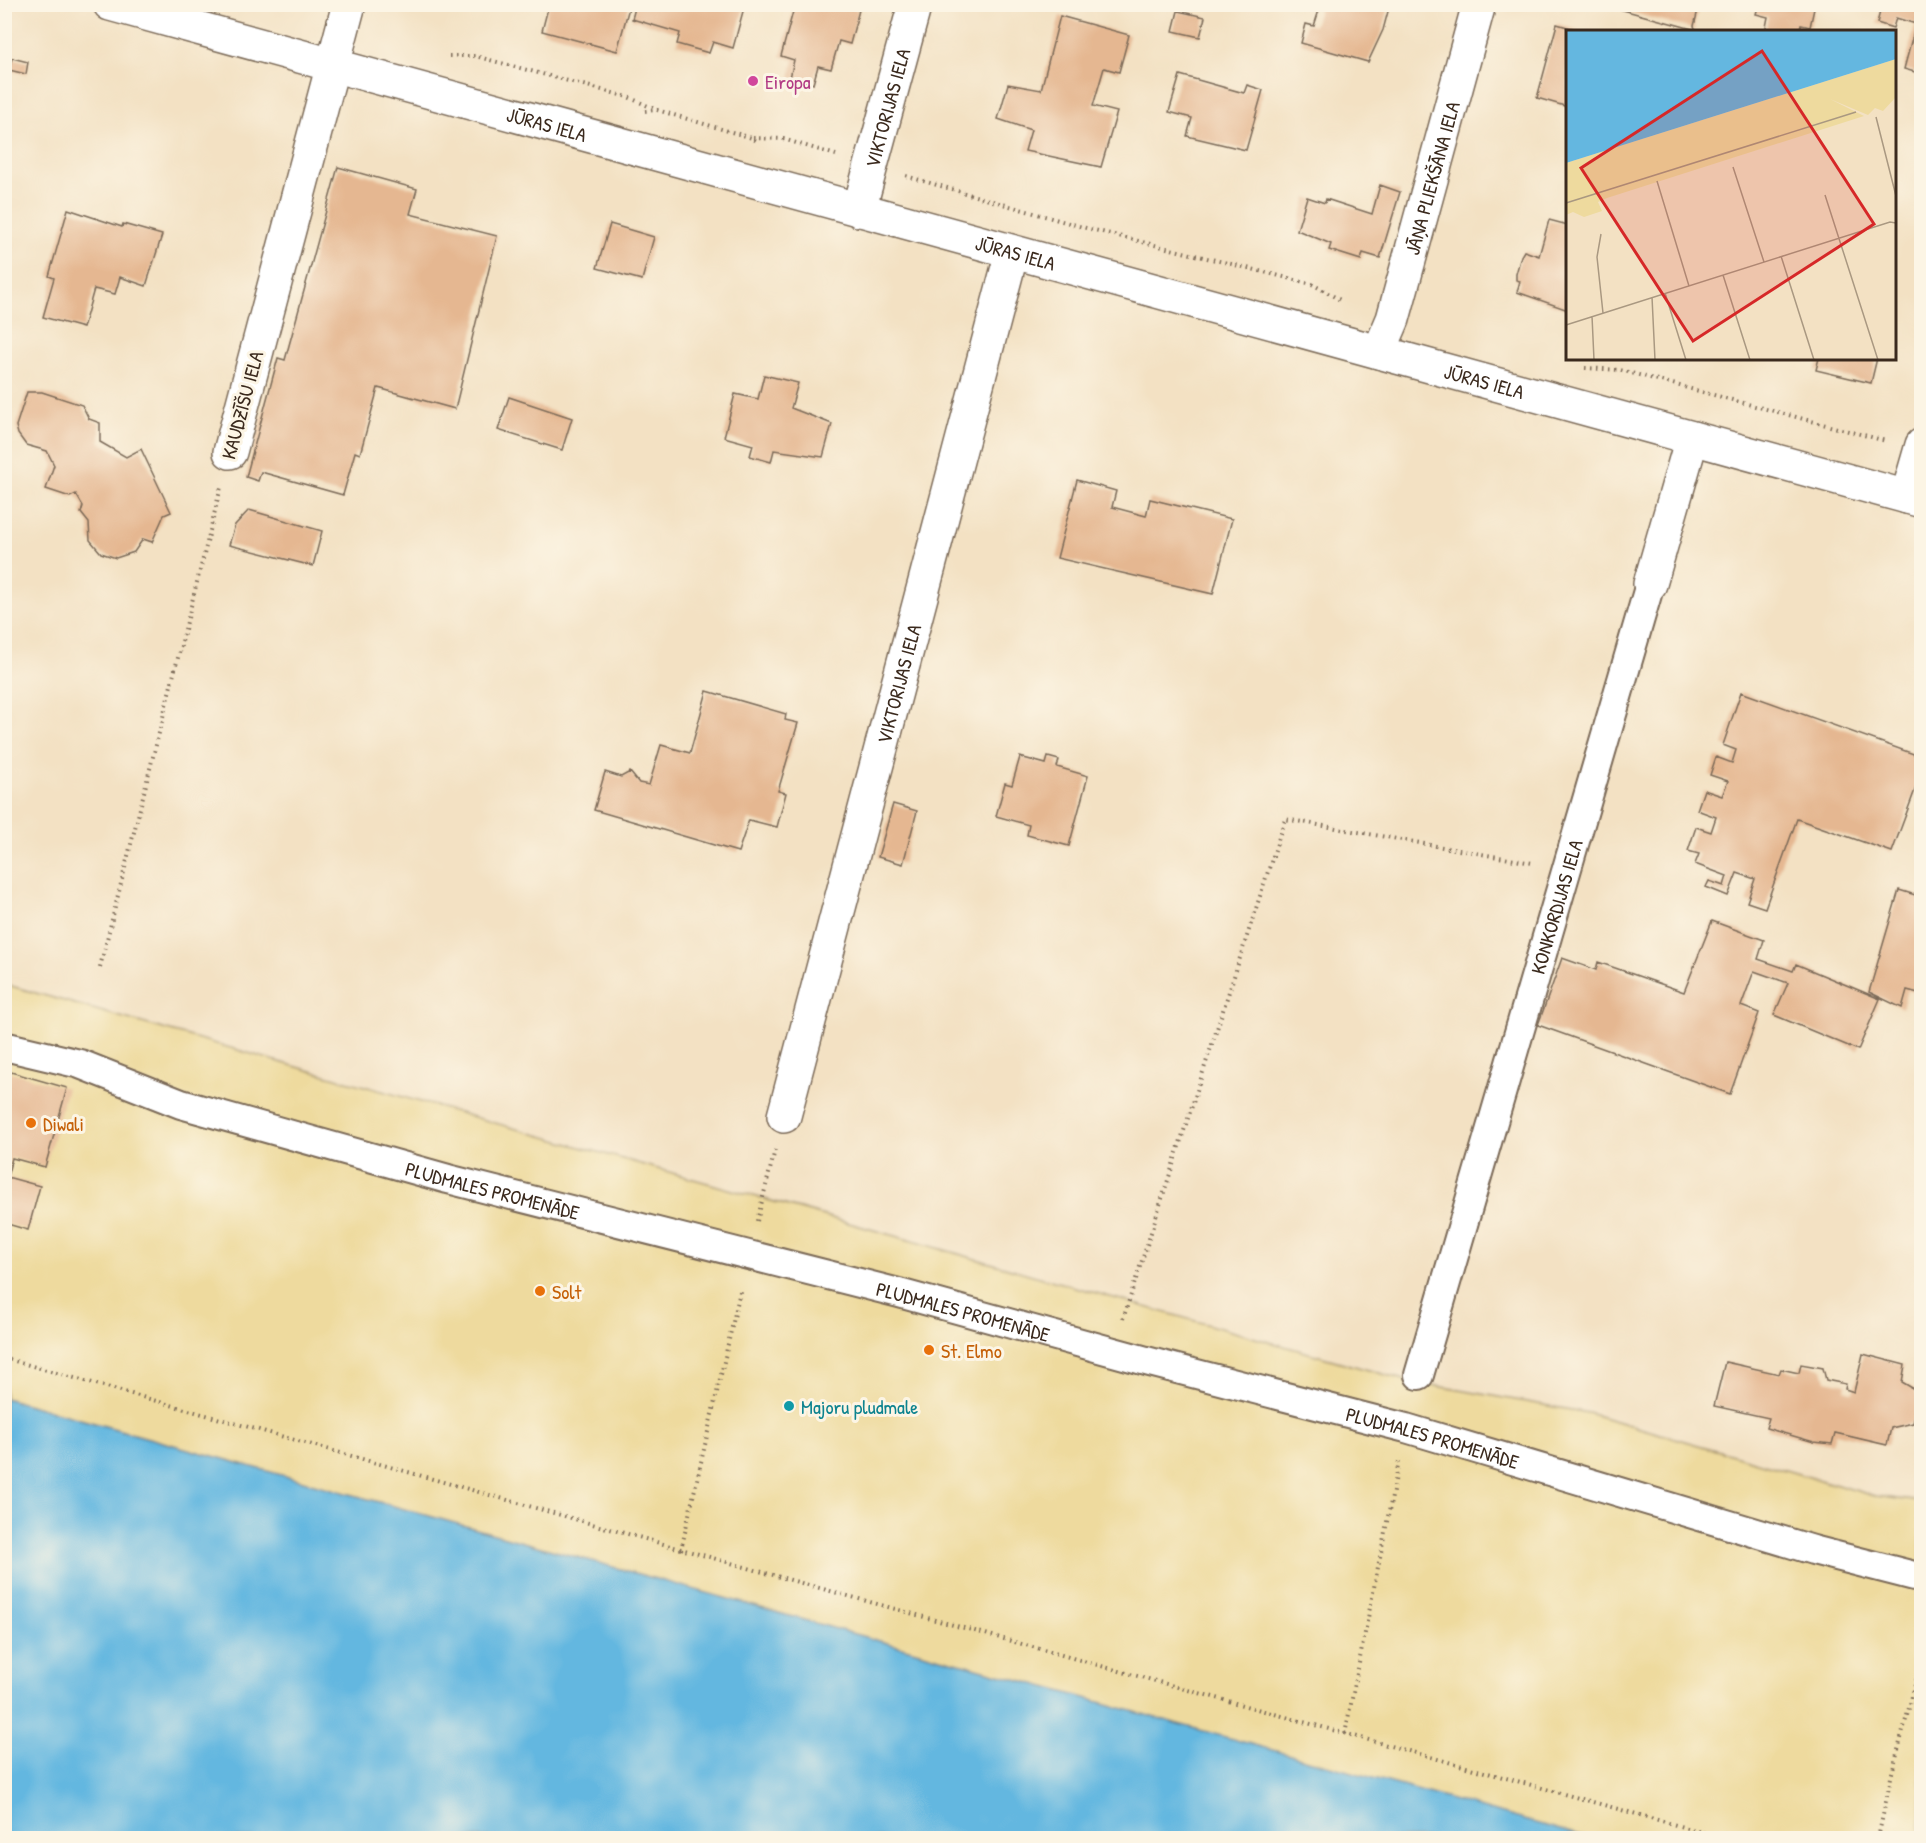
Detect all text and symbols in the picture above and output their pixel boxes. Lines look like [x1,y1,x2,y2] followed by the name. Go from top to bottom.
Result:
[1566,30,1896,360] inset map
[858,45,916,170] street label: VIKTORIJAS IELA
[765,68,811,95] place label: Eiropa
[746,74,760,88] marker: Eiropa
[1398,98,1465,258] street label: JĀŅA PLIEKŠĀNA IELA
[504,100,590,148] street label: JŪRAS IELA
[973,229,1059,276] street label: JŪRAS IELA
[215,348,269,462] street label: KAUDZĪŠU IELA
[1441,357,1527,405] street label: JŪRAS IELA
[869,621,927,746] street label: VIKTORIJAS IELA
[1523,836,1588,977] street label: KONKORDIJAS IELA
[43,1110,84,1137] place label: Diwali
[24,1116,38,1130] marker: Diwali
[403,1154,583,1225] street label: PLUDMALES PROMENĀDE
[874,1274,1053,1347] street label: PLUDMALES PROMENĀDE
[552,1278,583,1305] place label: Solt
[533,1284,547,1298] marker: Solt
[941,1337,1002,1364] place label: St. Elmo
[922,1343,936,1357] marker: St. Elmo
[801,1393,918,1420] place label: Majoru pludmale
[782,1399,796,1413] marker: Majoru pludmale
[1343,1400,1522,1475] street label: PLUDMALES PROMENĀDE

